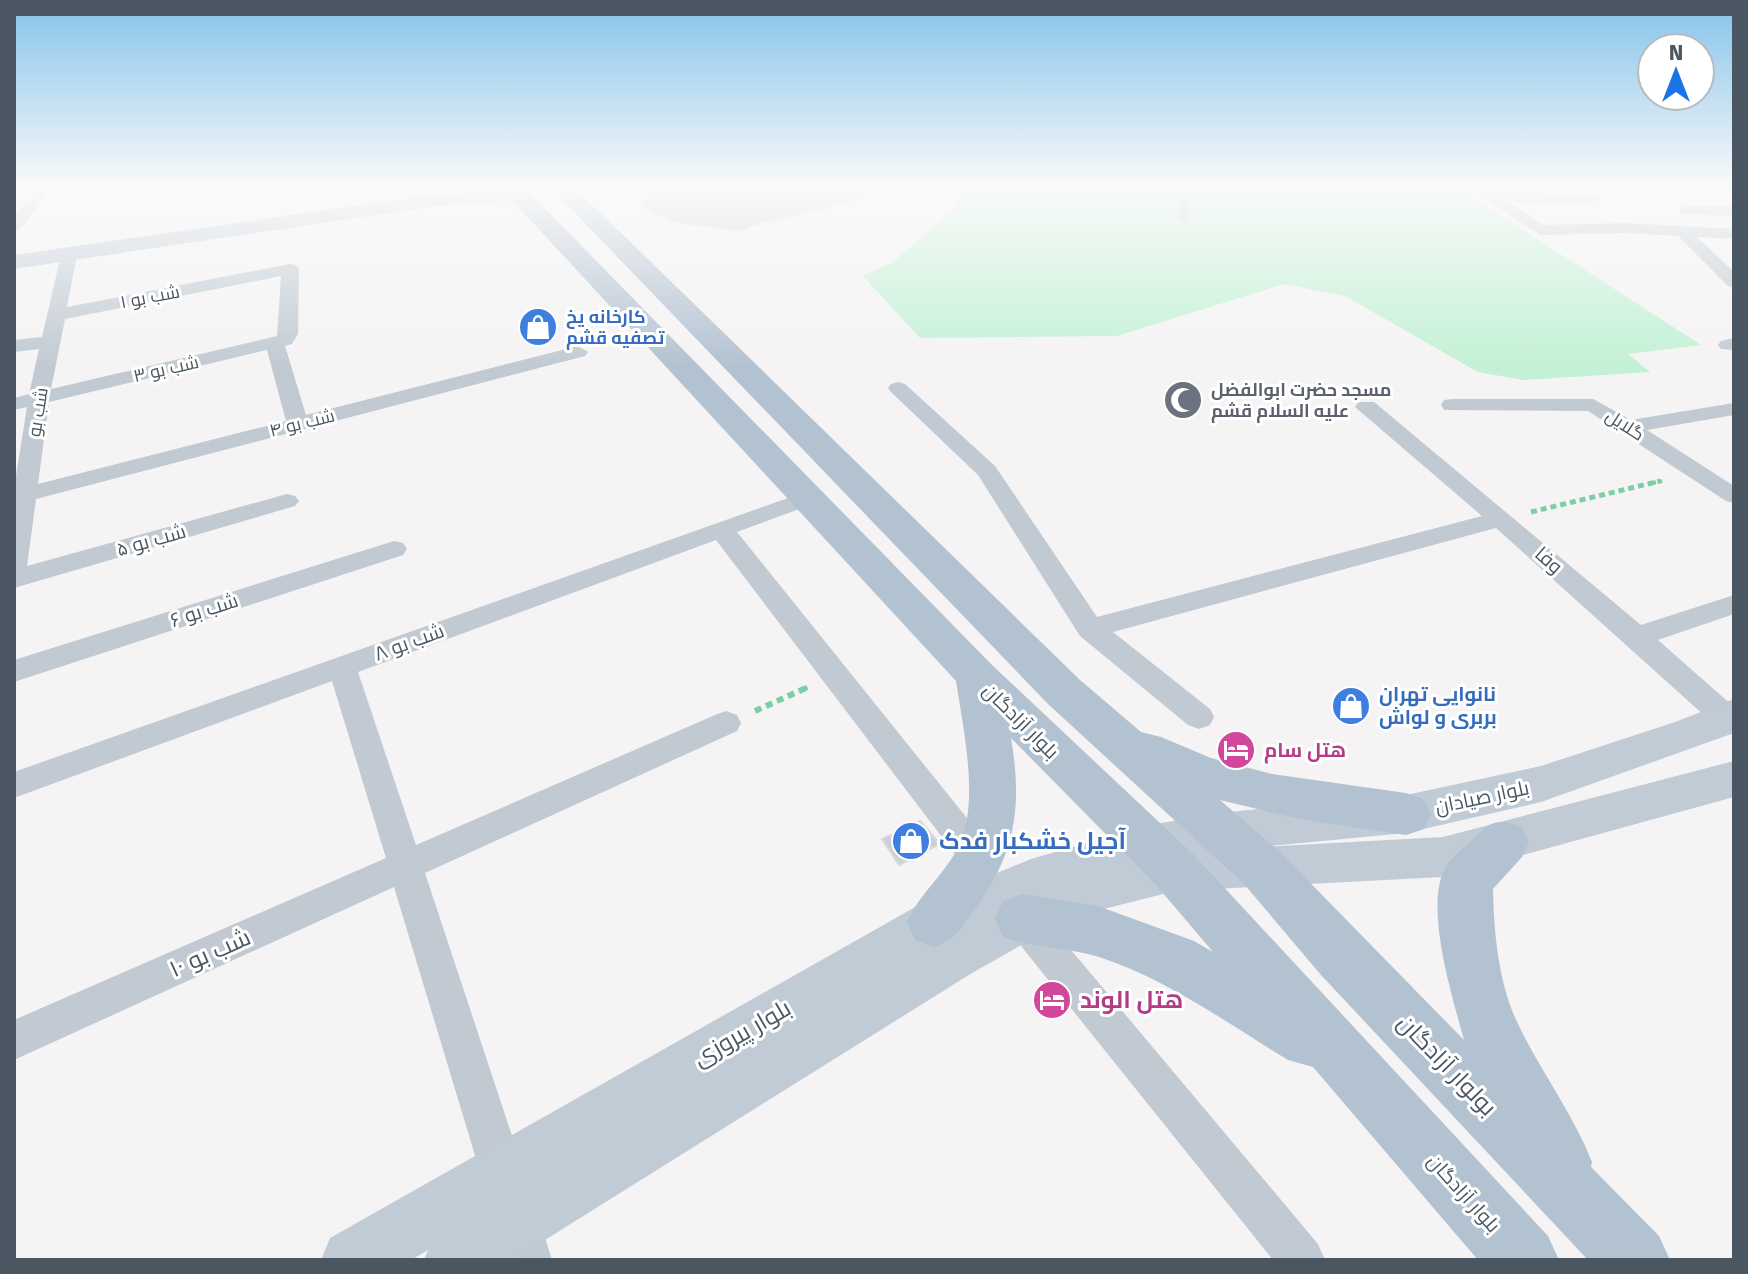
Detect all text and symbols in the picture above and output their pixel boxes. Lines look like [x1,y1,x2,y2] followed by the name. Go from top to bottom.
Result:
[1636,32,1716,112] north arrow
[1669,39,1683,66] text: N
[118,280,182,314] street label: شب بو ۱
[517,306,559,348] shop icon: کارخانه یخ تصفیه قشم
[566,306,665,350] place label: کارخانه یخ تصفیه قشم
[131,351,201,387] street label: شب بو ۳
[1162,379,1204,421] mosque icon: مسجد حضرت ابوالفضل علیه السلام قشم
[1211,379,1391,423] place label: مسجد حضرت ابوالفضل علیه السلام قشم
[23,386,53,438] street label: شب بو
[267,404,337,442] street label: شب بو ۴
[1602,404,1648,446] street label: گلایل
[113,519,189,561] street label: شب بو ۵
[1530,541,1568,579] street label: وفا
[167,588,241,632] street label: شب بو ۶
[371,618,447,666] street label: شب بو ۸
[977,678,1064,765] street label: بلوار آزادگان
[1379,682,1497,729] place label: نانوایی تهران بربری و لواش
[1330,685,1372,727] shop icon: نانوایی تهران بربری و لواش
[1215,729,1257,771] hotel icon: هتل سام
[1264,738,1346,764] place label: هتل سام
[1433,775,1531,820] street label: بلوار صیادان
[890,820,932,862] shop icon: آجیل خشکبار فدک
[939,827,1126,855] place label: آجیل خشکبار فدک
[165,923,255,983] street label: شب بو ۱۰
[1031,979,1073,1021] hotel icon: هتل الوند
[1080,986,1183,1014] place label: هتل الوند
[688,994,797,1074] street label: بلوار پیروزی
[1392,1009,1502,1121] street label: بولوار آزادگان
[1422,1149,1506,1238] street label: بلوار آزادگان

